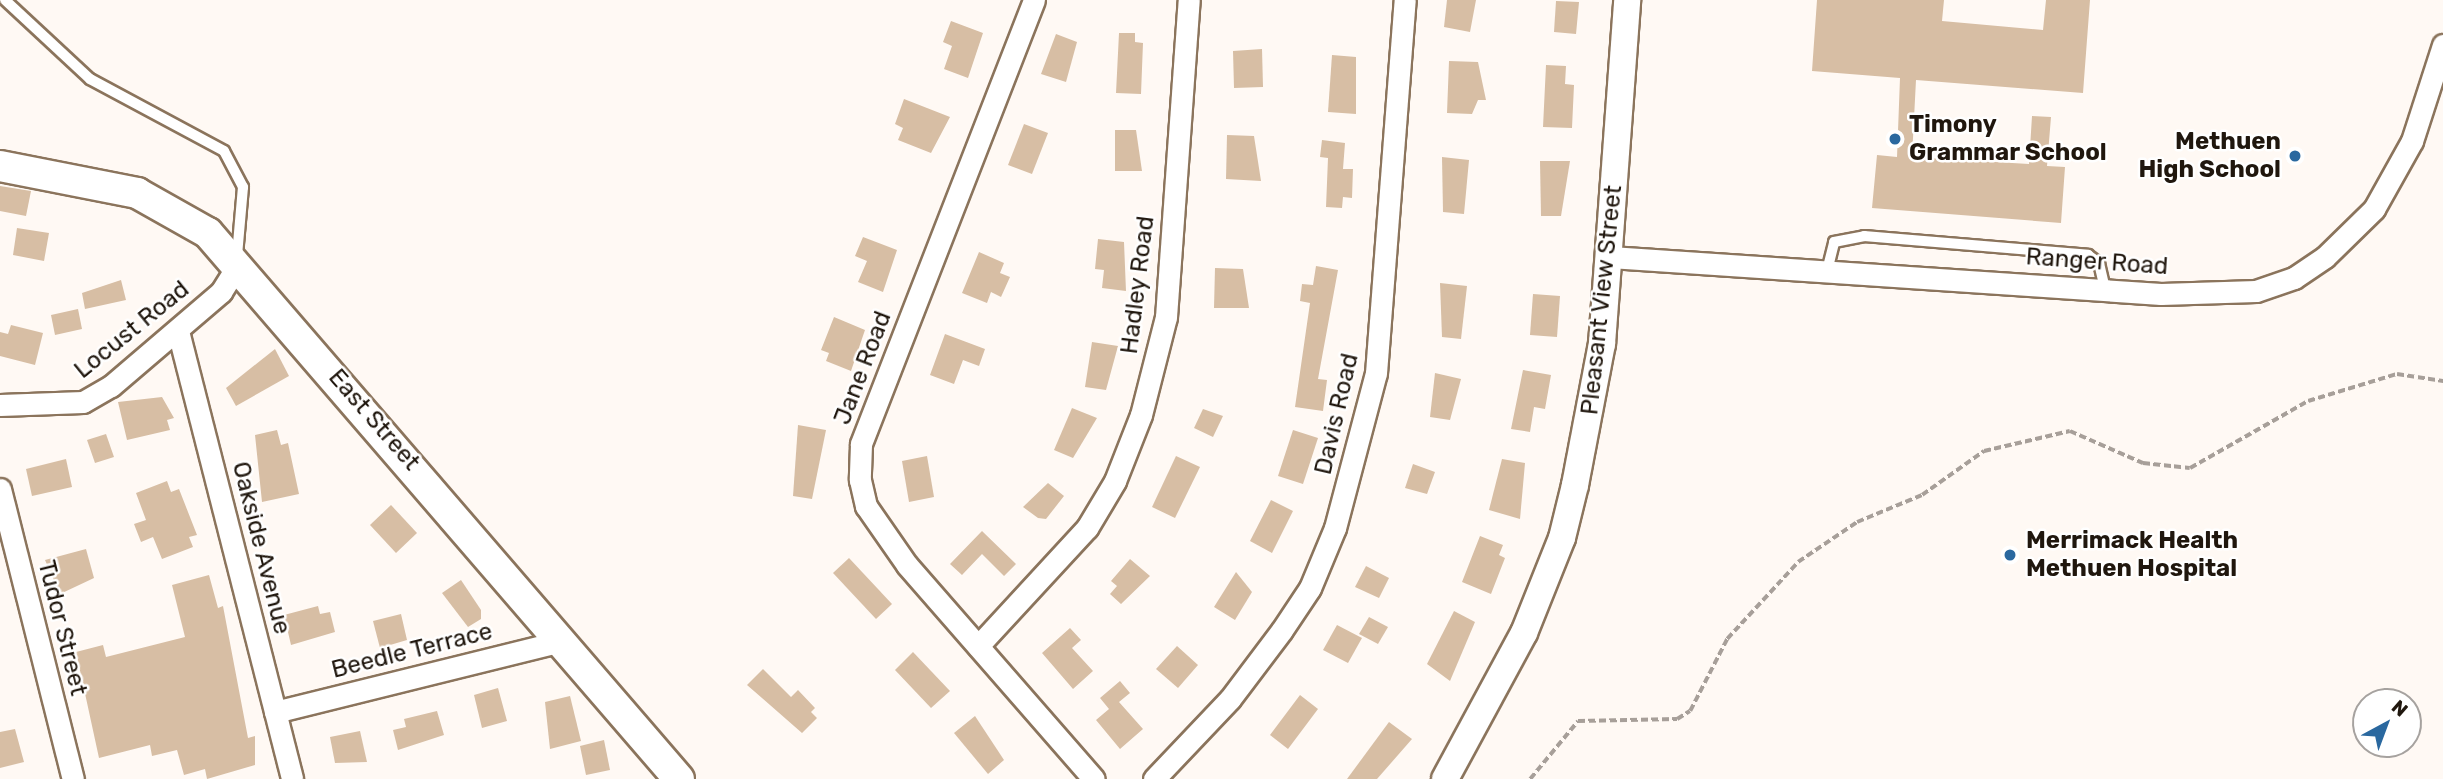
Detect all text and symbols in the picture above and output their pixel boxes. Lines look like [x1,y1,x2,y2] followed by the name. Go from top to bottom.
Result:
[1909,111,2107,167] place label: Timony Grammar School
[2138,128,2281,184] place label: Methuen High School
[1887,131,1903,147] marker: Timony Grammar School
[2287,148,2303,164] marker: Methuen High School
[1576,183,1628,417] street label: Pleasant View Street
[1115,214,1161,356] street label: Hadley Road
[2025,243,2169,281] street label: Ranger Road
[69,275,195,385] street label: Locust Road
[828,307,898,429] street label: Jane Road
[1309,351,1365,477] street label: Davis Road
[322,364,426,476] street label: East Street
[226,458,296,638] street label: Oakside Avenue
[2026,527,2238,583] place label: Merrimack Health Methuen Hospital
[2000,545,2020,565] marker: Merrimack Health Methuen Hospital
[31,557,93,699] street label: Tudor Street
[328,617,496,685] street label: Beedle Terrace
[2352,688,2422,758] north arrow
[2387,695,2412,721] text: N

